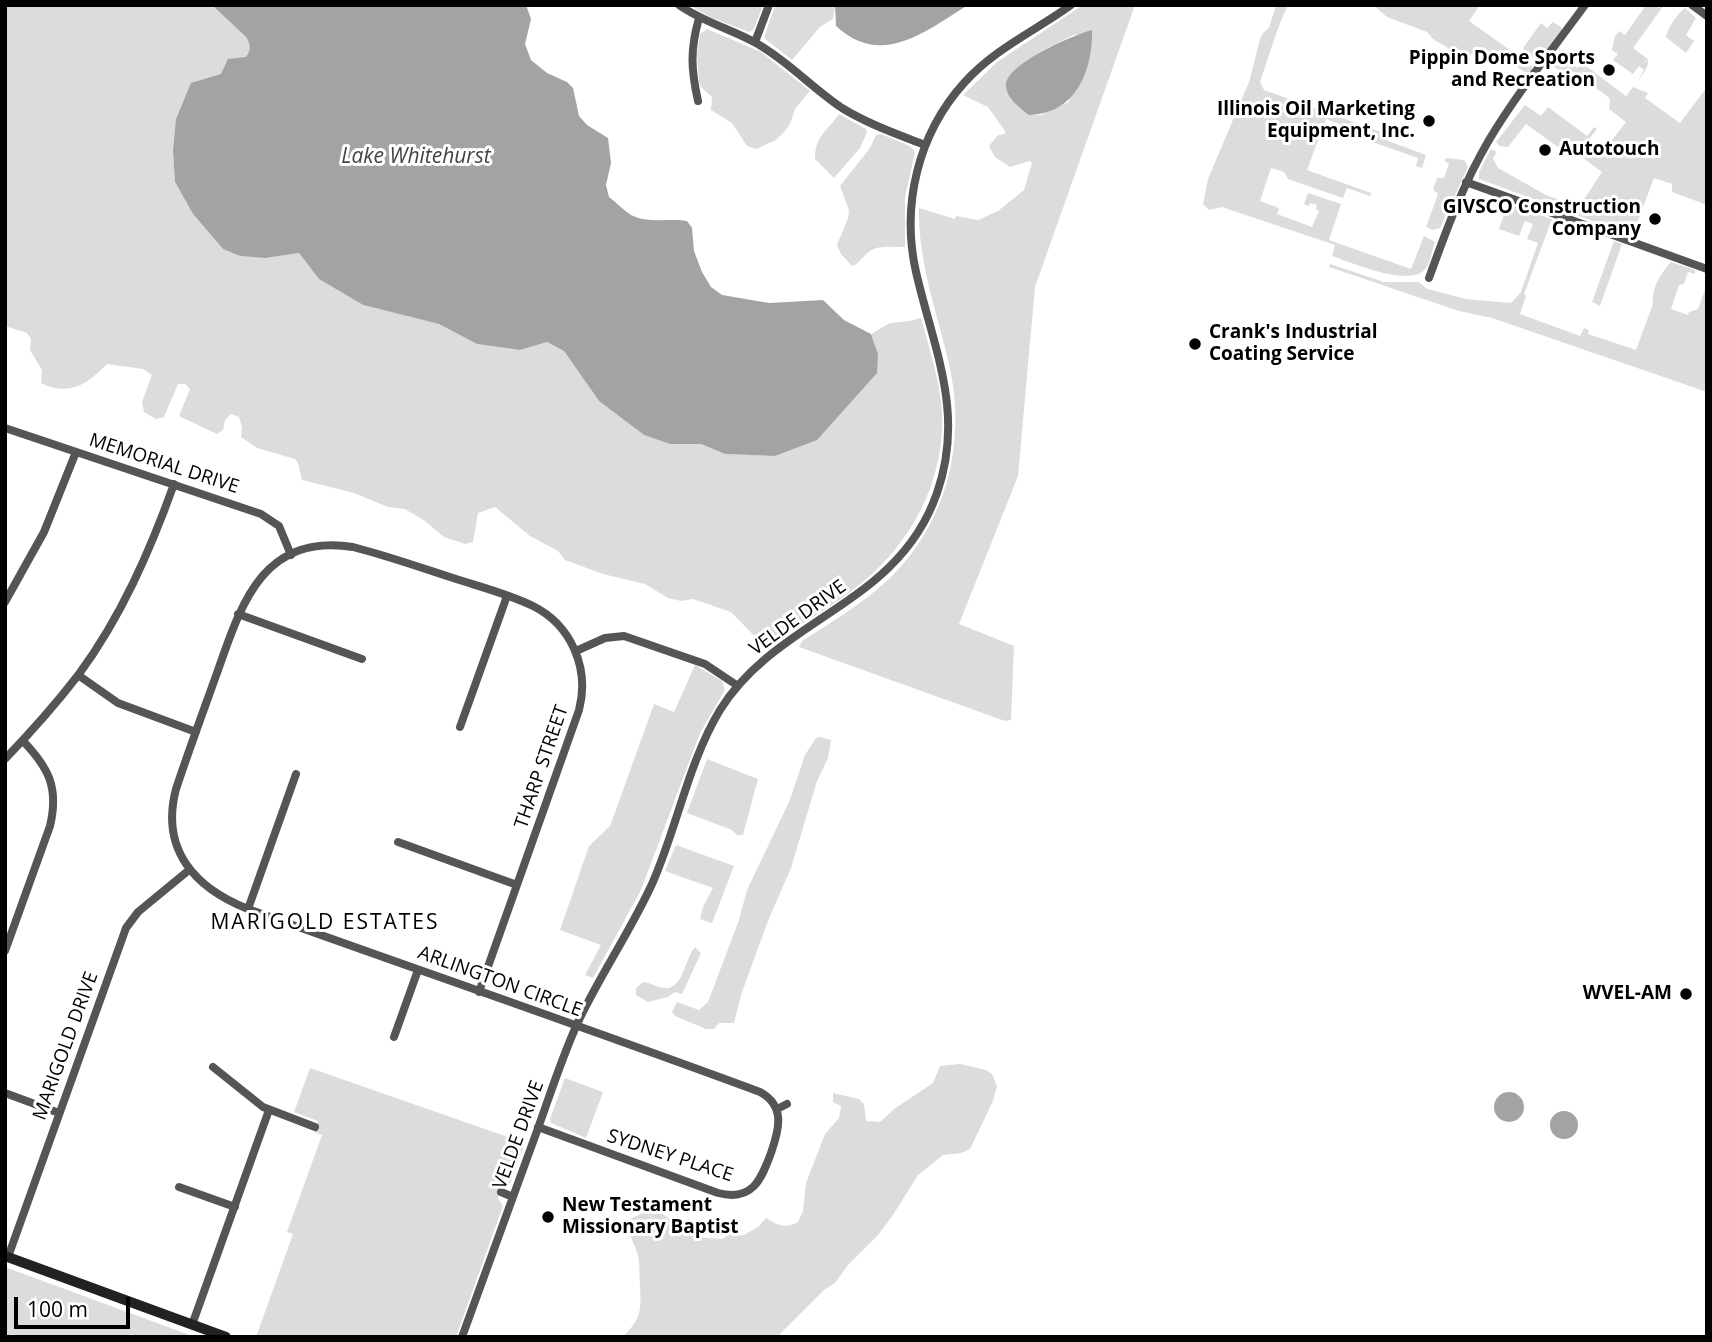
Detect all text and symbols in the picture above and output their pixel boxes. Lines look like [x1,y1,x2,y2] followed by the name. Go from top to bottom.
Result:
[1409,48,1595,92] place label: Pippin Dome Sports and Recreation
[1601,62,1617,78] marker: Pippin Dome Sports and Recreation
[1217,99,1415,143] place label: Illinois Oil Marketing Equipment, Inc.
[1421,113,1437,129] marker: Illinois Oil Marketing Equipment, Inc.
[1559,139,1659,161] place label: Autotouch
[1537,142,1553,158] marker: Autotouch
[341,144,491,170] water label: Lake Whitehurst
[1443,197,1641,241] place label: GIVSCO Construction Company
[1647,211,1663,227] marker: GIVSCO Construction Company
[1209,322,1378,366] place label: Crank's Industrial Coating Service
[1187,336,1203,352] marker: Crank's Industrial Coating Service
[86,429,242,499] street label: MEMORIAL DRIVE
[745,575,851,661] street label: VELDE DRIVE
[510,702,574,832] street label: THARP STREET
[212,910,438,936] district label: MARIGOLD ESTATES
[415,942,585,1022] street label: ARLINGTON CIRCLE
[29,969,103,1123] street label: MARIGOLD DRIVE
[1583,983,1672,1005] place label: WVEL-AM
[1678,986,1694,1002] marker: WVEL-AM
[489,1078,549,1192] street label: VELDE DRIVE
[604,1125,736,1187] street label: SYDNEY PLACE
[562,1195,739,1239] place label: New Testament Missionary Baptist
[540,1209,556,1225] marker: New Testament Missionary Baptist
[18,1282,133,1326] scale bar
[27,1295,88,1323] text: 100 m

